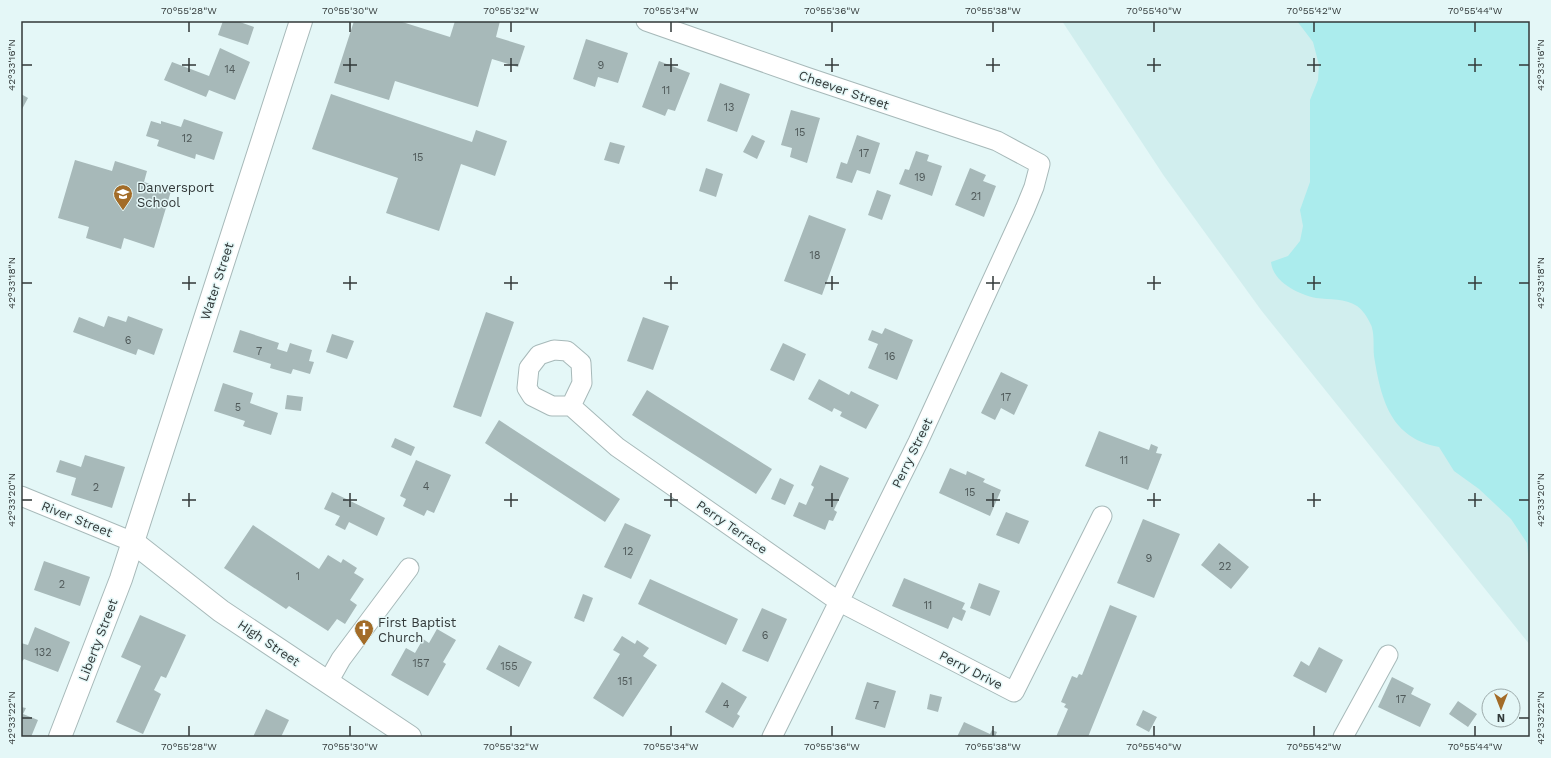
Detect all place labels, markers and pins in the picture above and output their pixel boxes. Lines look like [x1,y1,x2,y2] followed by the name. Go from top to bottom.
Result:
[137,180,215,210] place label: Danversport School
[112,183,134,211] school or university icon: Danversport School
[378,615,457,645] place label: First Baptist Church
[353,618,375,646] church icon: First Baptist Church

